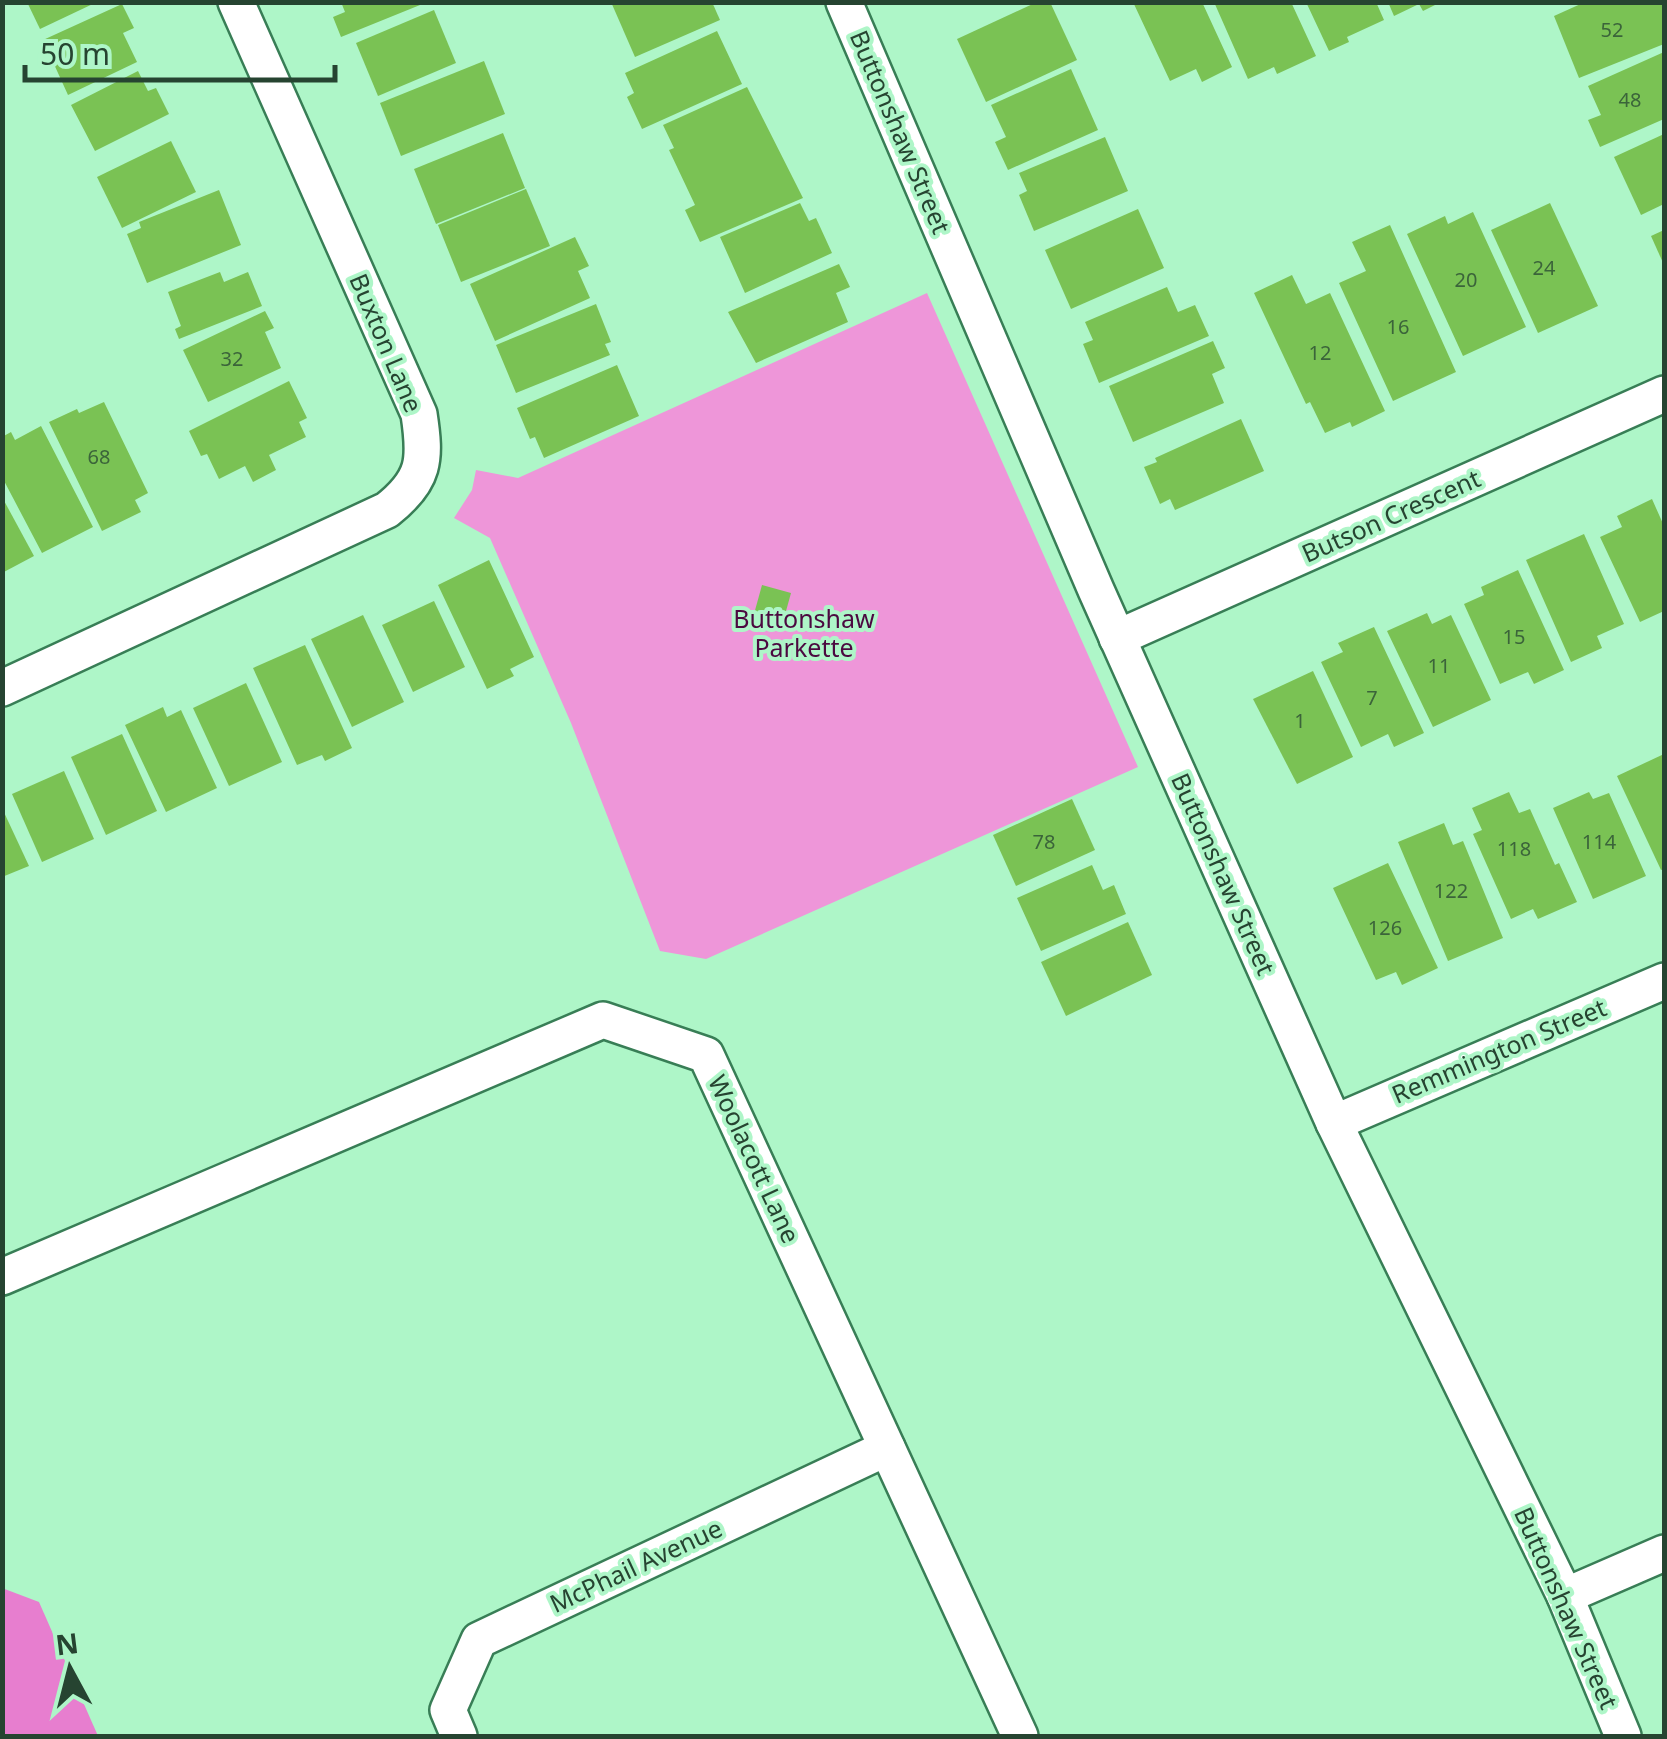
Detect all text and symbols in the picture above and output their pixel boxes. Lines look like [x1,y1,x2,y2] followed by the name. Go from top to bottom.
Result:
[1601,16,1623,43] house number: 52
[25,20,335,82] scale bar
[843,25,959,238] street label: Buttonshaw Street
[40,33,110,74] text: 50 m
[1619,86,1641,113] house number: 48
[1533,254,1556,281] house number: 24
[1455,266,1477,293] house number: 20
[342,268,431,417] street label: Buxton Lane
[1387,313,1409,340] house number: 16
[1309,339,1331,366] house number: 12
[221,345,243,372] house number: 32
[88,443,110,470] house number: 68
[1296,460,1485,570] street label: Butson Crescent
[733,601,875,664] park label: Buttonshaw Parkette
[1503,623,1525,650] house number: 15
[1428,652,1450,679] house number: 11
[1366,684,1378,711] house number: 7
[1294,707,1306,734] house number: 1
[1164,767,1284,980] street label: Buttonshaw Street
[1033,828,1055,855] house number: 78
[1582,828,1617,855] house number: 114
[1497,835,1531,862] house number: 118
[1434,877,1468,904] house number: 122
[1368,914,1402,941] house number: 126
[1386,990,1611,1111] street label: Remmington Street
[701,1069,809,1248] street label: Woolacott Lane
[1507,1501,1627,1714] street label: Buttonshaw Street
[544,1510,727,1620] street label: McPhail Avenue
[20,1619,120,1719] north arrow
[53,1623,80,1663] text: N

